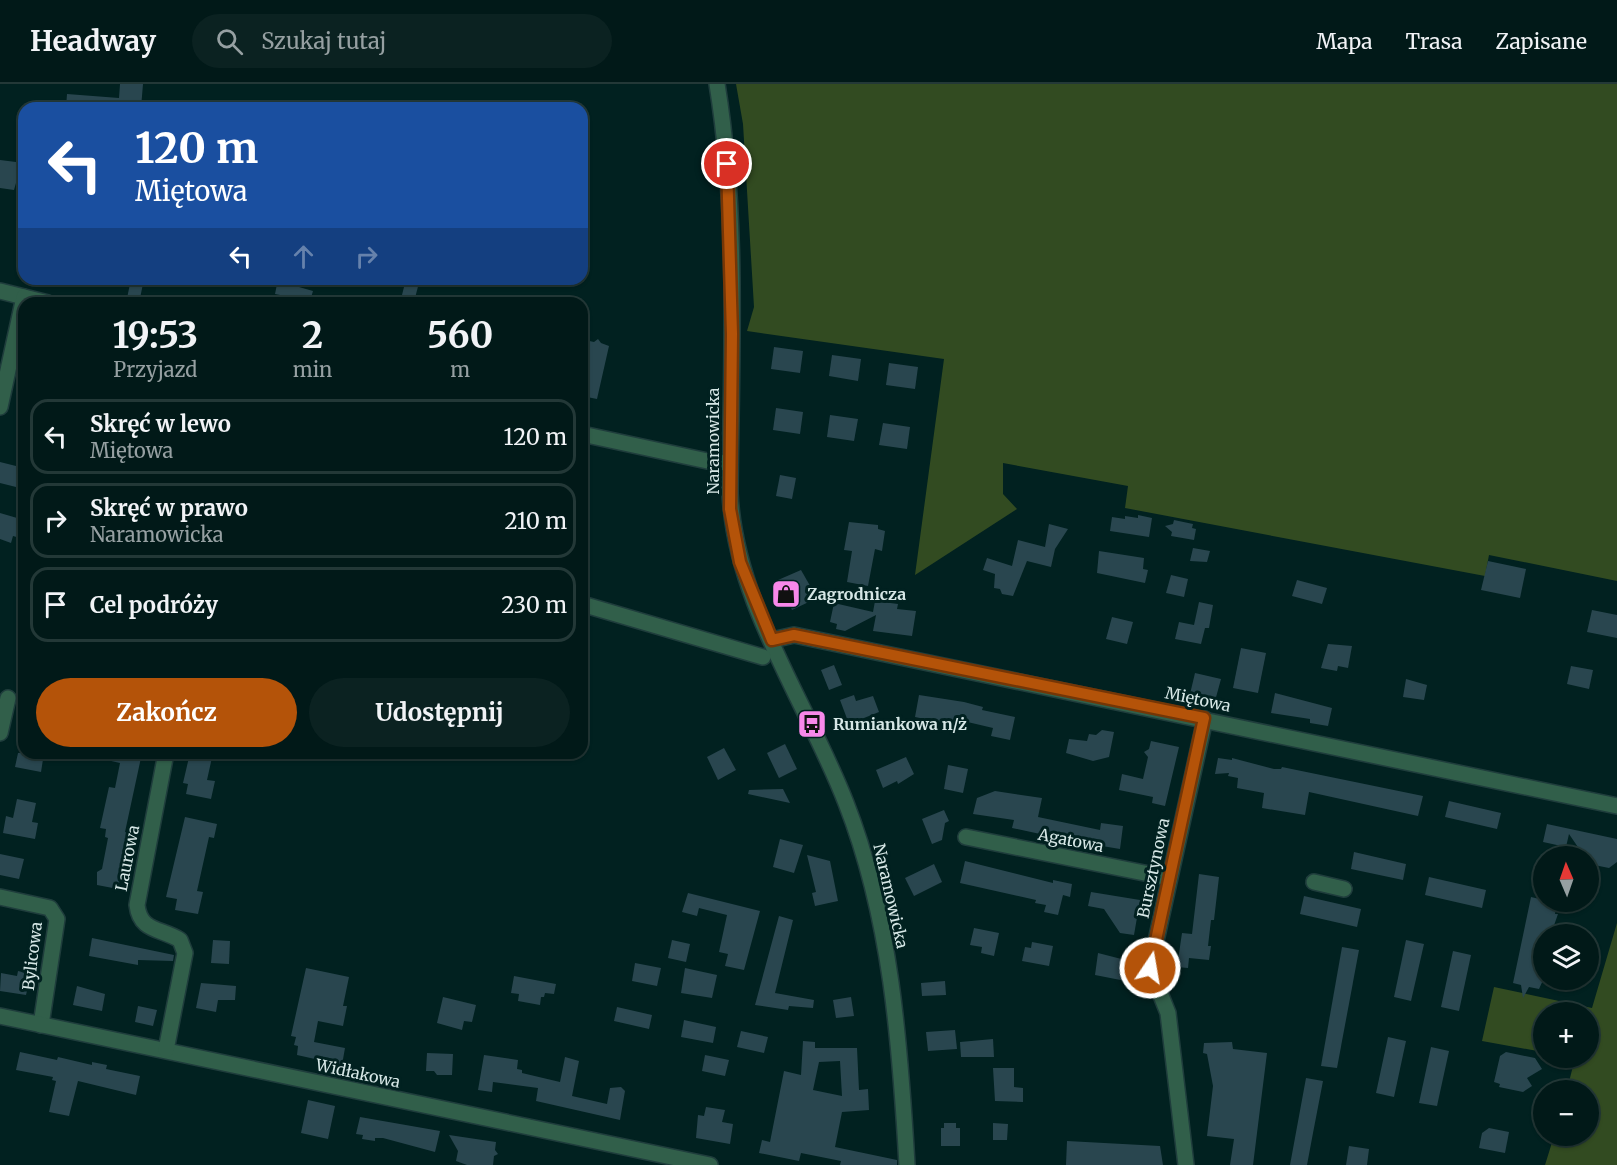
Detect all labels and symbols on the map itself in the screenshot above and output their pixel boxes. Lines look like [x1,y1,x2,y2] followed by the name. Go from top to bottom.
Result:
[701,138,752,189] pin
[703,387,723,494] street label: Naramowicka
[770,578,802,610] shop icon: Zagrodnicza
[807,584,906,604] place label: Zagrodnicza
[1163,682,1233,716] street label: Miętowa
[796,708,828,740] bus stop icon: Rumiankowa n/ż
[833,714,967,734] place label: Rumiankowa n/ż
[1133,816,1173,920] street label: Bursztynowa
[111,823,143,893] street label: Laurowa
[1035,824,1106,856] street label: Agatowa
[869,842,913,951] street label: Naramowicka
[1533,846,1599,912] north arrow
[18,920,46,991] street label: Bylicowa
[1118,936,1182,1000] position arrow
[313,1054,403,1092] street label: Widłakowa

